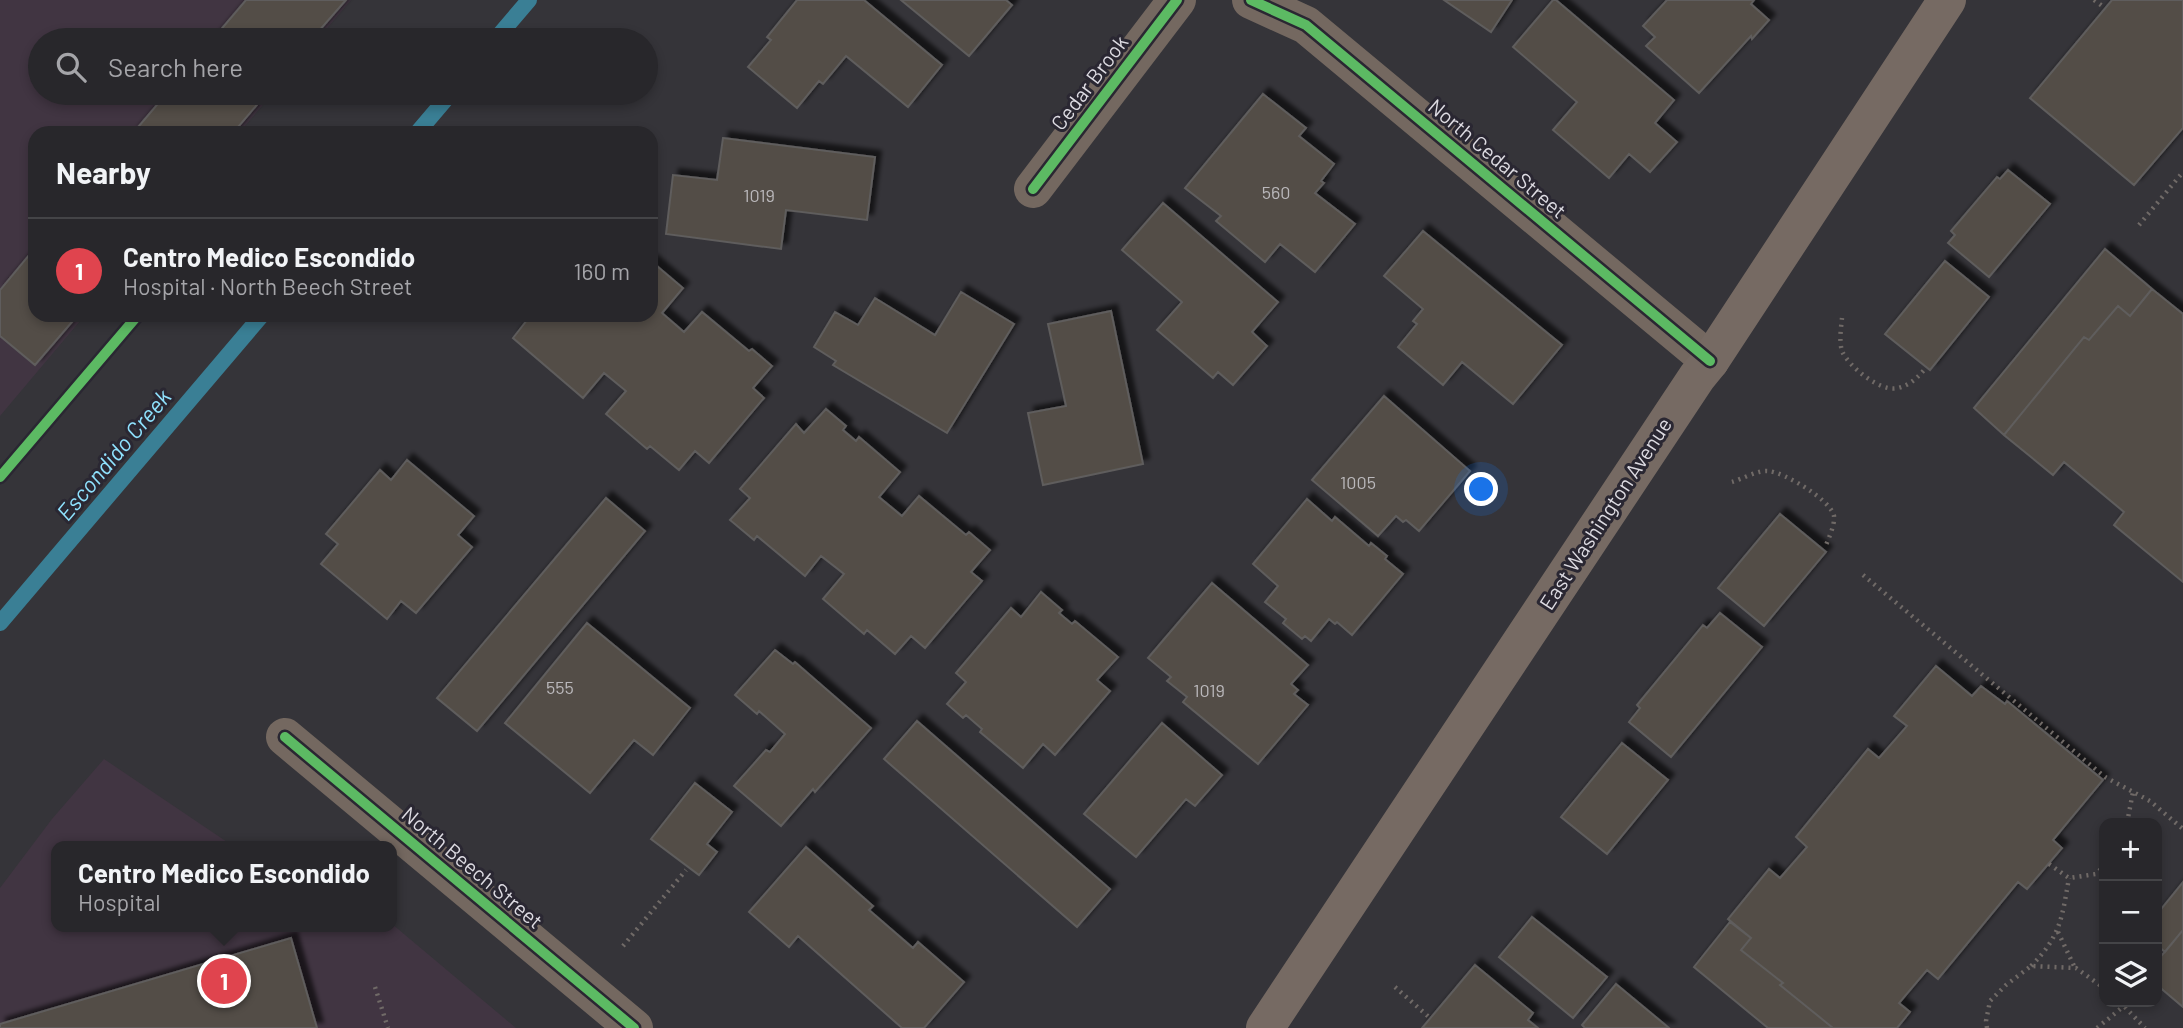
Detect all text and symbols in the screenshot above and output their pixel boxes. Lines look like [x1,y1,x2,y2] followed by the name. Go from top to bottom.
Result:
[28,28,658,105] search box
[1045,30,1133,134] street label: Cedar Brook
[52,48,90,86] icon: search
[108,51,243,82] text: Search here
[1424,93,1572,223] street label: North Cedar Street
[56,154,151,190] text: Nearby
[1262,181,1290,203] house number: 560
[743,184,775,206] house number: 1019
[123,241,415,272] text: Centro Medico Escondido
[75,257,83,285] text: 1
[573,257,630,285] text: 160 m
[123,272,412,300] text: Hospital · North Beech Street
[50,383,176,526] water label: Escondido Creek
[1533,412,1676,614] street label: East Washington Avenue
[1340,471,1376,493] house number: 1005
[1464,472,1498,506] your location
[546,676,574,698] house number: 555
[1193,679,1225,701] house number: 1019
[397,801,548,933] street label: North Beech Street
[2099,818,2162,1007] map controls
[2099,818,2162,881] button: +
[51,841,397,932] popup
[78,857,370,888] text: Centro Medico Escondido
[2099,881,2162,944] button: −
[78,888,161,916] text: Hospital
[2099,944,2162,1007] button: layers
[201,955,247,1007] pin: 1

